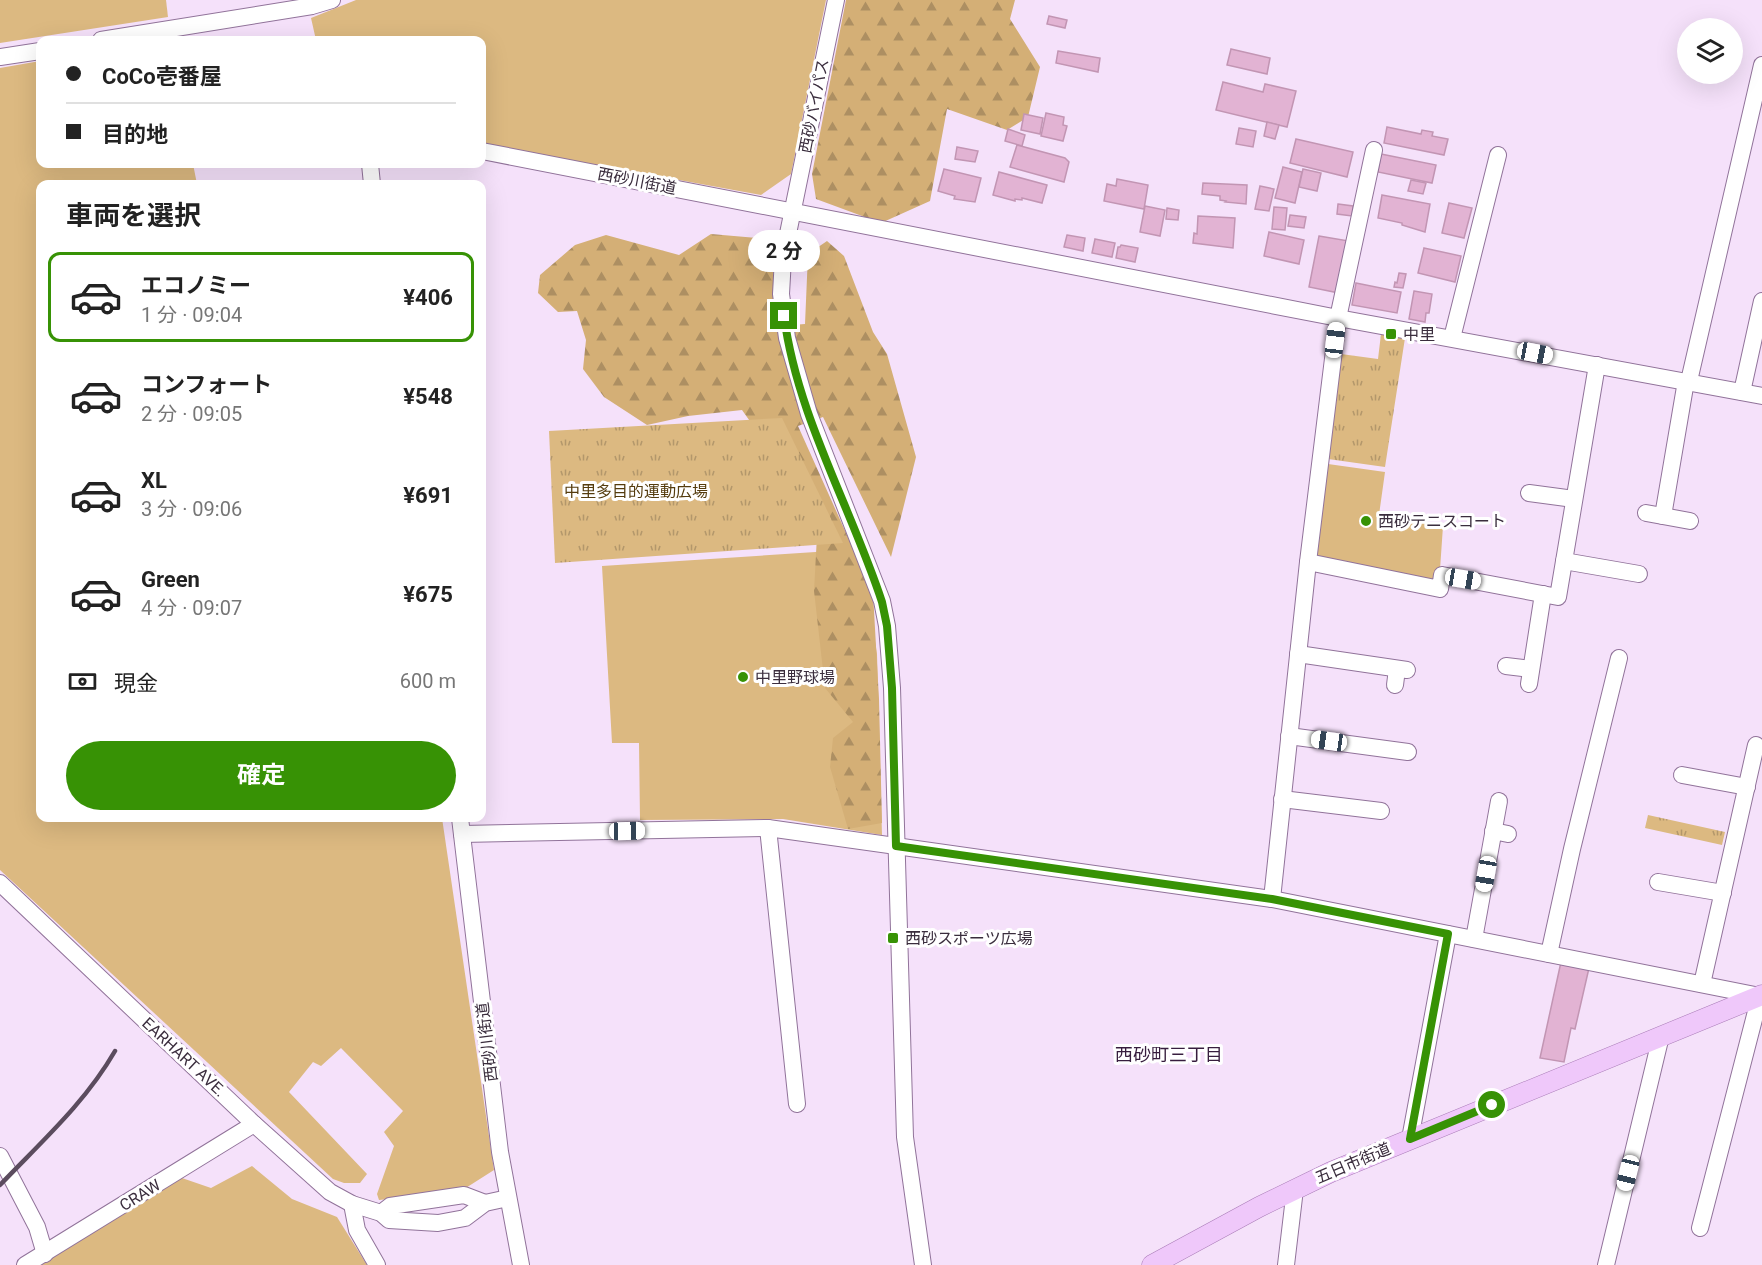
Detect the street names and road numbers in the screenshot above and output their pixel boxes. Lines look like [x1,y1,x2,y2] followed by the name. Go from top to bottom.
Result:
[796,57,832,155] street label: 西砂バイパス
[596,164,678,198] street label: 西砂川街道
[473,1001,501,1083] street label: 西砂川街道
[138,1014,230,1100] street label: EARHART AVE.
[1312,1139,1394,1187] street label: 五日市街道
[116,1175,164,1215] street label: CRAW

